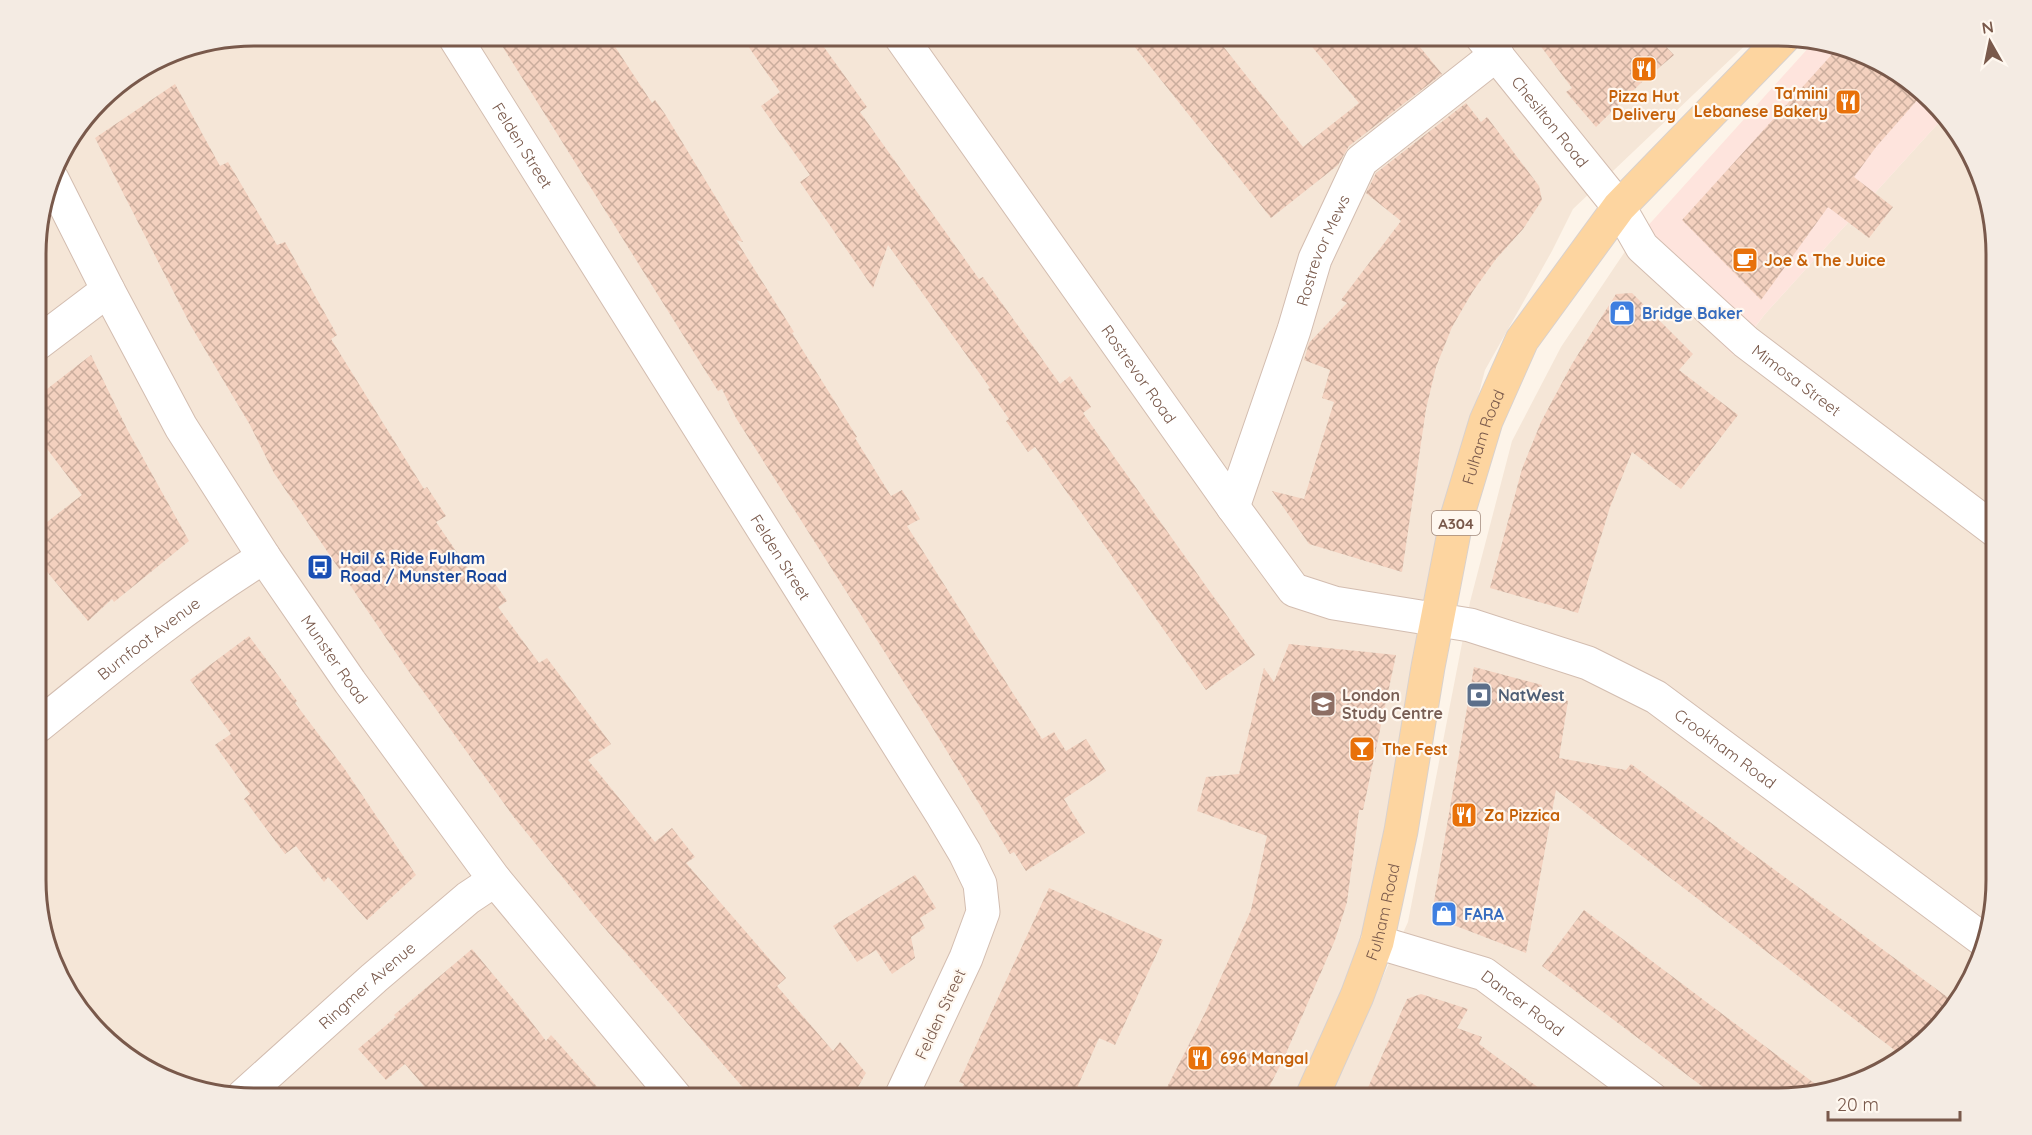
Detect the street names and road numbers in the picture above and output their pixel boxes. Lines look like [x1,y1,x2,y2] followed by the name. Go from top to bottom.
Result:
[1507,72,1593,171] street label: Chesilton Road
[488,99,557,192] street label: Felden Street
[1292,191,1354,308] street label: Rostrevor Mews
[1097,321,1181,427] street label: Rostrevor Road
[1748,340,1845,420] street label: Mimosa Street
[1457,386,1509,487] street label: Fulham Road
[746,510,815,604] street label: Felden Street
[1432,511,1480,535] road number: A304
[93,593,204,684] street label: Burnfoot Avenue
[297,611,372,708] street label: Munster Road
[1671,704,1780,793] street label: Crookham Road
[1361,862,1404,963] street label: Fulham Road
[314,937,419,1033] street label: Ringmer Avenue
[910,966,970,1062] street label: Felden Street
[1477,966,1568,1040] street label: Dancer Road

